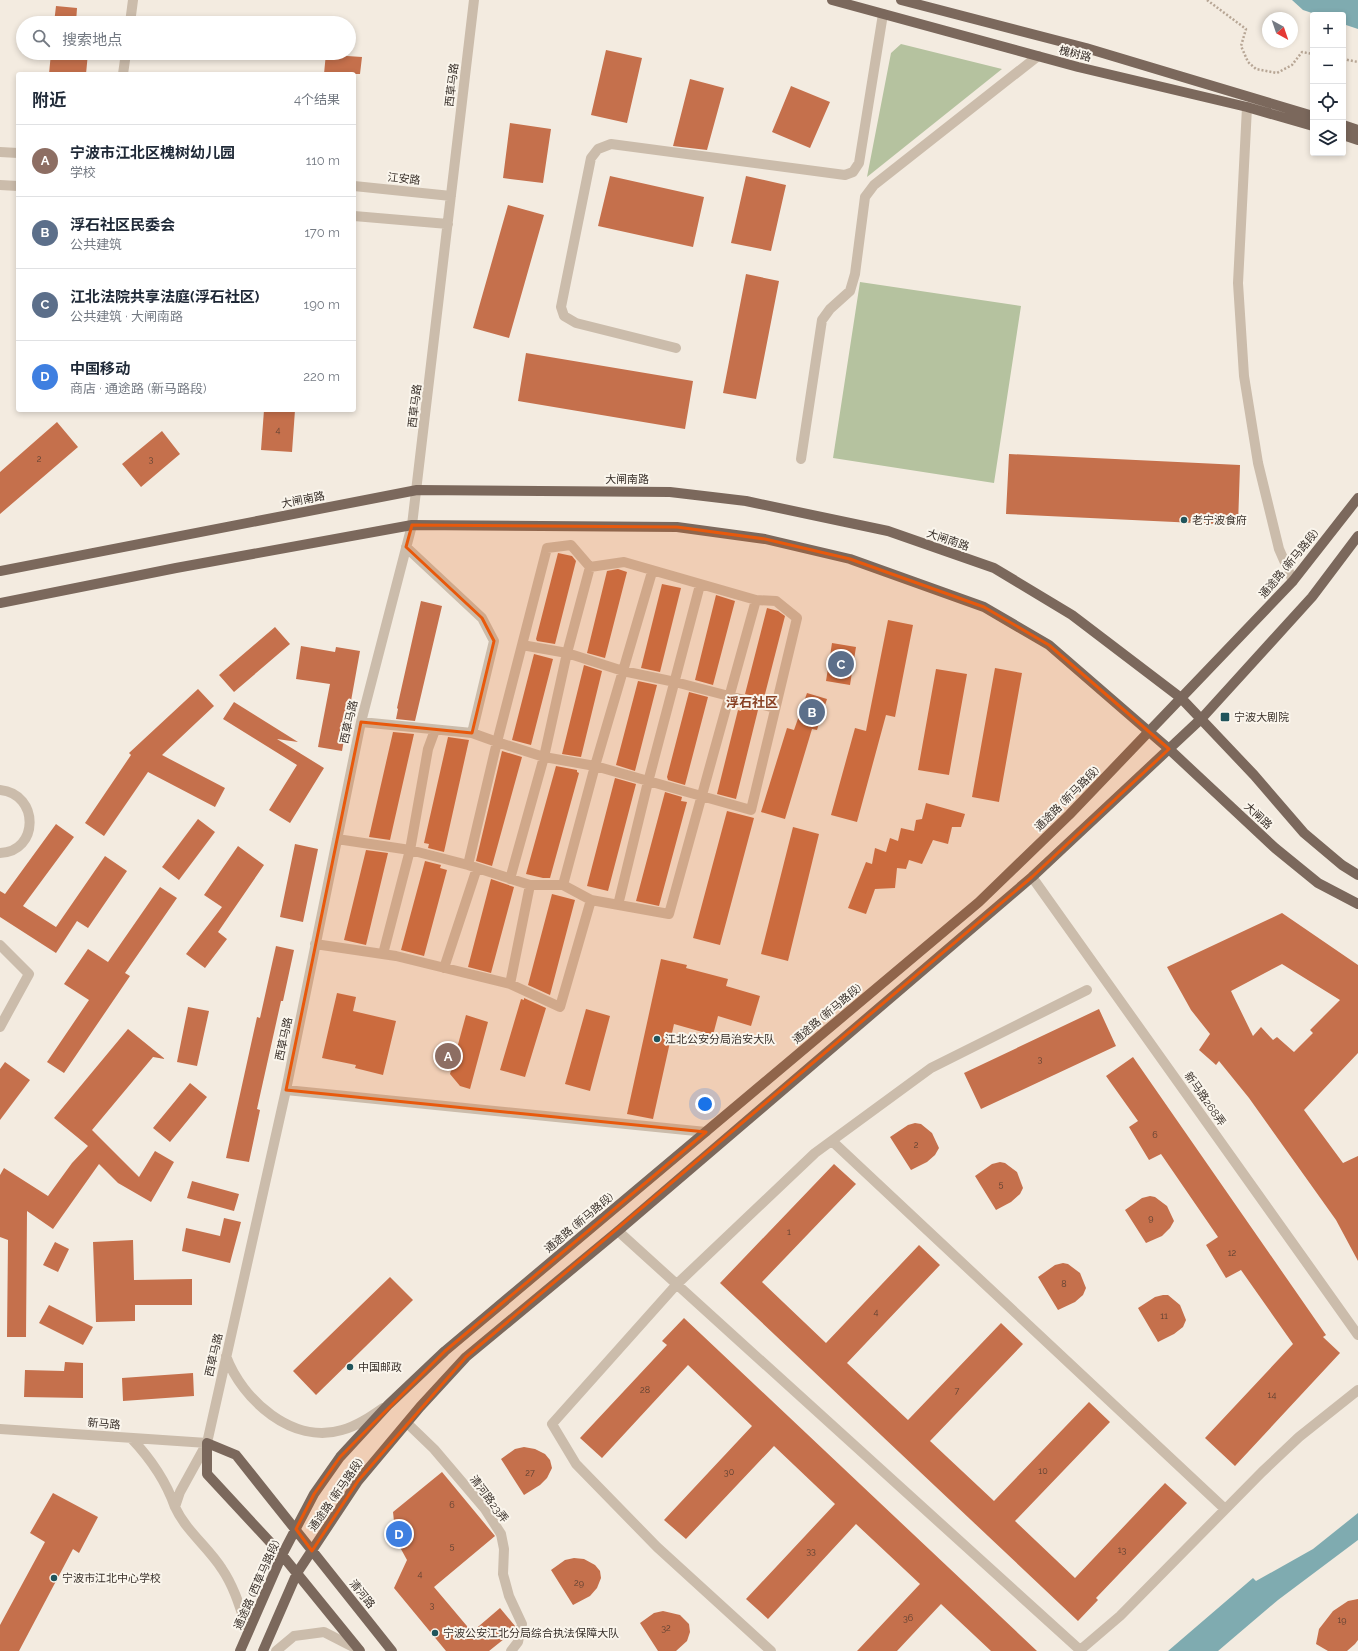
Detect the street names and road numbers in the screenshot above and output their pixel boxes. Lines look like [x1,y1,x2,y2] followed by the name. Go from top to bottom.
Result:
[1057,44,1093,64] street label: 槐树路
[443,62,461,108] street label: 西草马路
[387,171,421,187] street label: 江安路
[406,383,424,429] street label: 西草马路
[605,473,649,486] street label: 大闸南路
[280,489,326,511] street label: 大闸南路
[925,527,971,553] street label: 大闸南路
[1256,527,1322,601] street label: 通途路 (新马路段)
[338,699,360,745] street label: 西草马路
[1032,764,1102,834] street label: 通途路 (新马路段)
[1241,800,1275,832] street label: 大闸路
[790,981,864,1047] street label: 通途路 (新马路段)
[273,1016,295,1062] street label: 西草马路
[1182,1070,1228,1128] street label: 新马路268弄
[542,1190,616,1256] street label: 通途路 (新马路段)
[203,1332,225,1378] street label: 西草马路
[87,1416,121,1432] street label: 新马路
[306,1456,366,1534] street label: 通途路 (新马路段)
[467,1473,511,1525] street label: 清河路23弄
[231,1538,283,1632] street label: 通途路 (西草马路段)
[347,1577,377,1611] street label: 清河路

